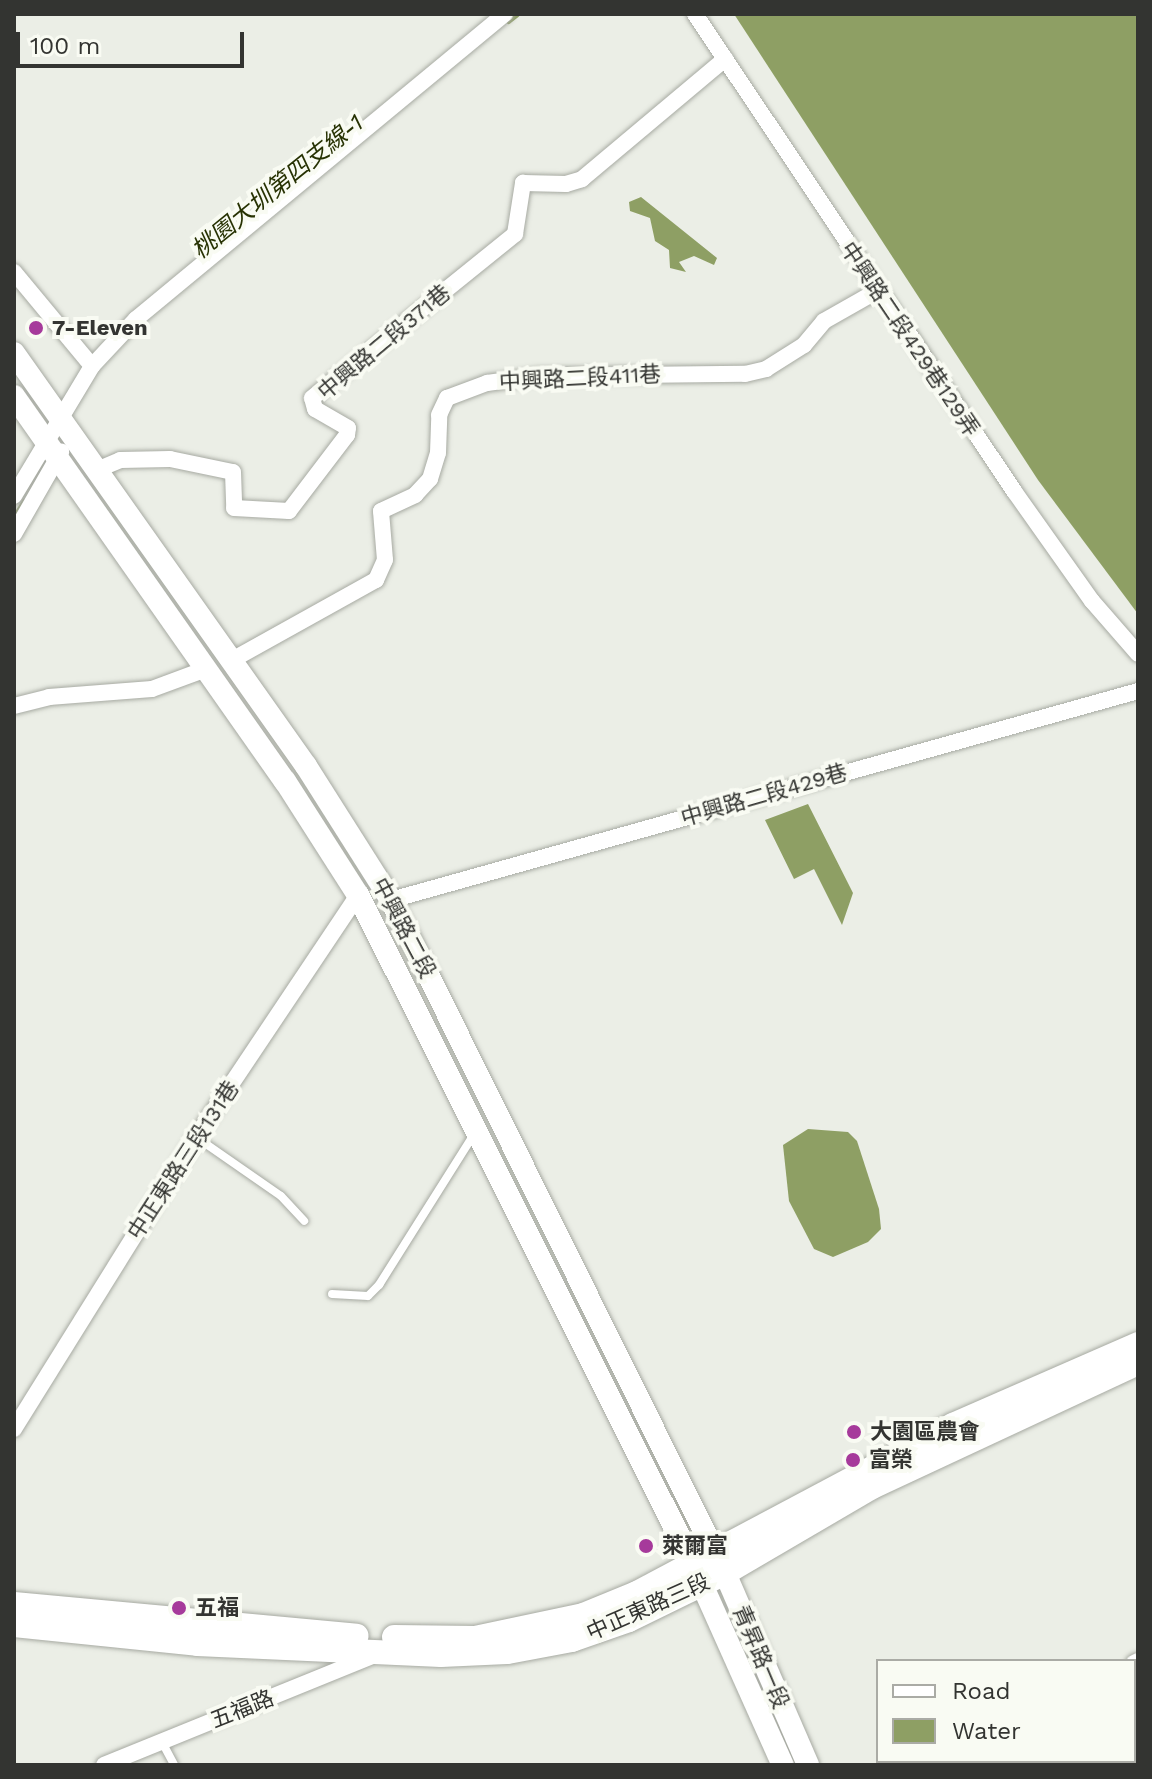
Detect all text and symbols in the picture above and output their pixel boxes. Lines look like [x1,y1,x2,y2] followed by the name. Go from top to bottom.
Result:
[20,16,248,66] scale bar
[30,32,100,60] text: 100 m
[186,109,370,265] water label: 桃園大圳第四支線-1
[835,237,985,441] street label: 中興路二段429巷129弄
[312,279,456,405] street label: 中興路二段371巷
[52,315,148,341] place label: 7-Eleven
[27,319,45,337] marker: 7-Eleven
[498,361,662,395] street label: 中興路二段411巷
[678,759,850,831] street label: 中興路二段429巷
[367,873,441,983] street label: 中興路二段
[122,1076,244,1244] street label: 中正東路三段131巷
[870,1419,980,1445] place label: 大園區農會
[845,1423,863,1441] marker: 大園區農會
[869,1447,913,1473] place label: 富榮
[844,1451,862,1469] marker: 富榮
[662,1533,728,1559] place label: 萊爾富
[637,1537,655,1555] marker: 萊爾富
[582,1568,714,1646] street label: 中正東路三段
[195,1595,239,1621] place label: 五福
[170,1599,188,1617] marker: 五福
[727,1601,795,1713] street label: 青昇路一段
[876,1659,1136,1763] legend
[952,1677,1011,1705] text: Road
[206,1684,278,1734] street label: 五福路
[952,1717,1021,1745] text: Water

